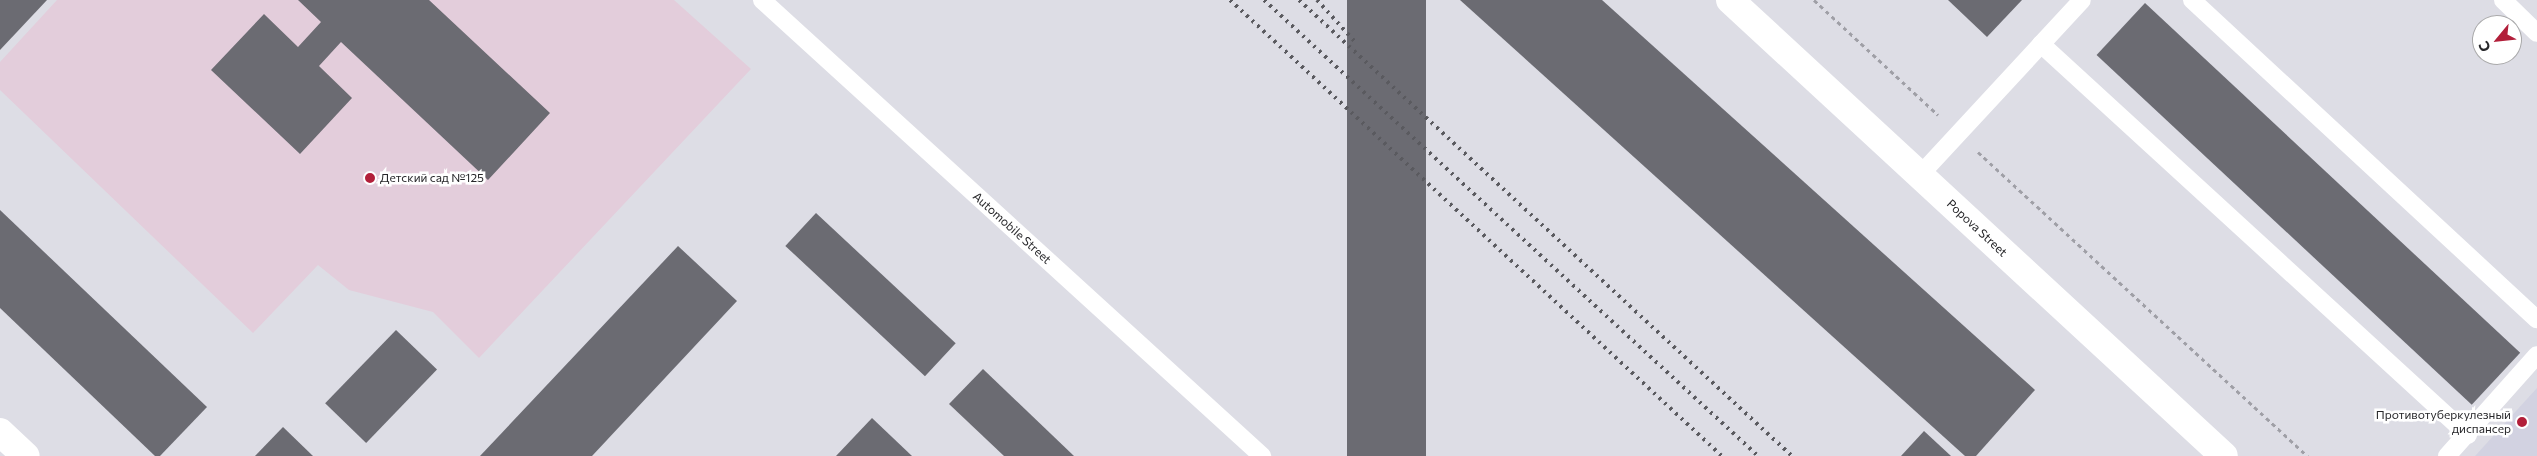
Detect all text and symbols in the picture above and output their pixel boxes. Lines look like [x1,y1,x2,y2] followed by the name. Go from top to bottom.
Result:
[2472,15,2522,65] north arrow
[2474,39,2494,55] text: С
[380,171,484,185] place label: Детский сад №125
[364,172,376,184] marker: Детский сад №125
[970,189,1054,267] street label: Automobile Street
[1944,196,2010,260] street label: Popova Street
[2376,408,2511,436] place label: Противотуберкулезный диспансер
[2515,415,2529,429] marker: Противотуберкулезный диспансер

